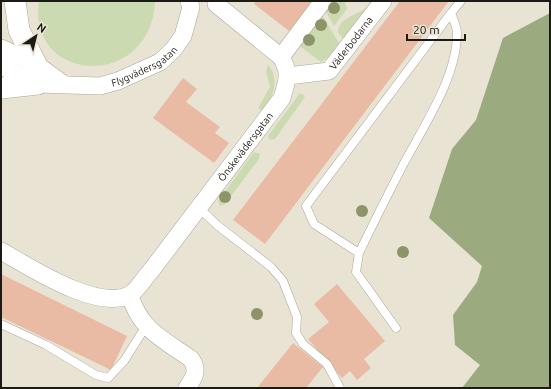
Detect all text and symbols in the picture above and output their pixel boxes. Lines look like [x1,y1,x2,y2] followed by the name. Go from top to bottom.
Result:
[327,14,375,72] street label: Väderbodarna
[16,16,56,56] north arrow
[407,16,465,42] scale bar
[35,21,49,35] text: N
[413,23,440,36] text: 20 m
[110,45,180,89] street label: Flygvädersgatan
[216,110,275,183] street label: Önskevädersgatan

